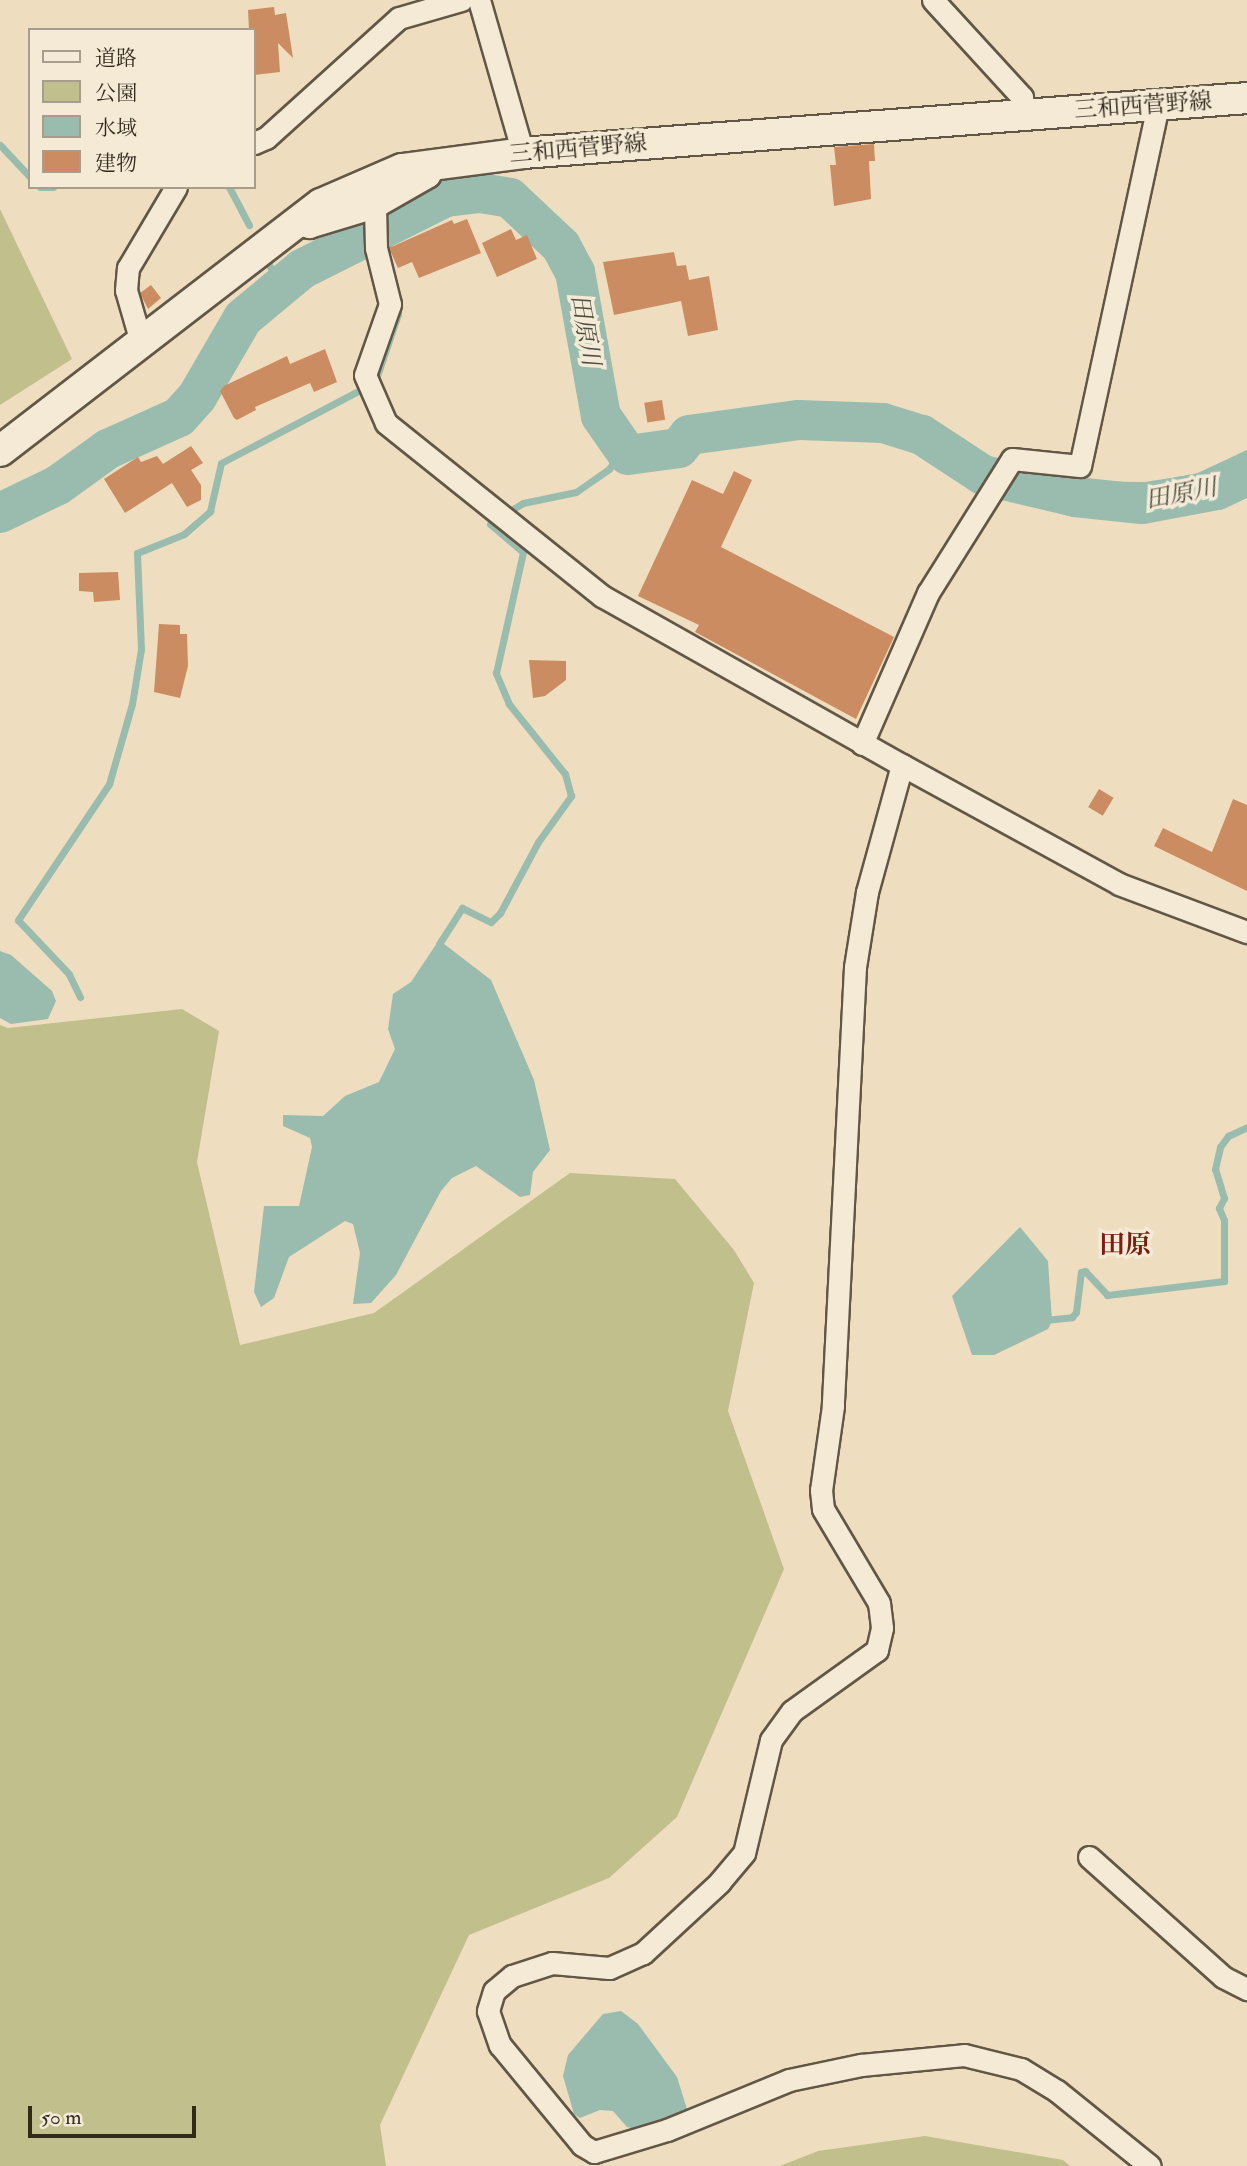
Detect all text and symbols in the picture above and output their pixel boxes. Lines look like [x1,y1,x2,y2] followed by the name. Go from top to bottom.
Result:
[28,28,256,189] legend
[95,45,137,72] text: 道路
[95,80,137,107] text: 公園
[1073,87,1213,125] street label: 三和西菅野線
[95,115,137,142] text: 水域
[508,129,648,169] street label: 三和西菅野線
[95,150,137,177] text: 建物
[565,292,605,368] water label: 田原川
[1143,473,1219,515] water label: 田原川
[1099,1230,1151,1262] district label: 田原
[32,2092,200,2136] scale bar
[41,2104,82,2131] text: 50 m

